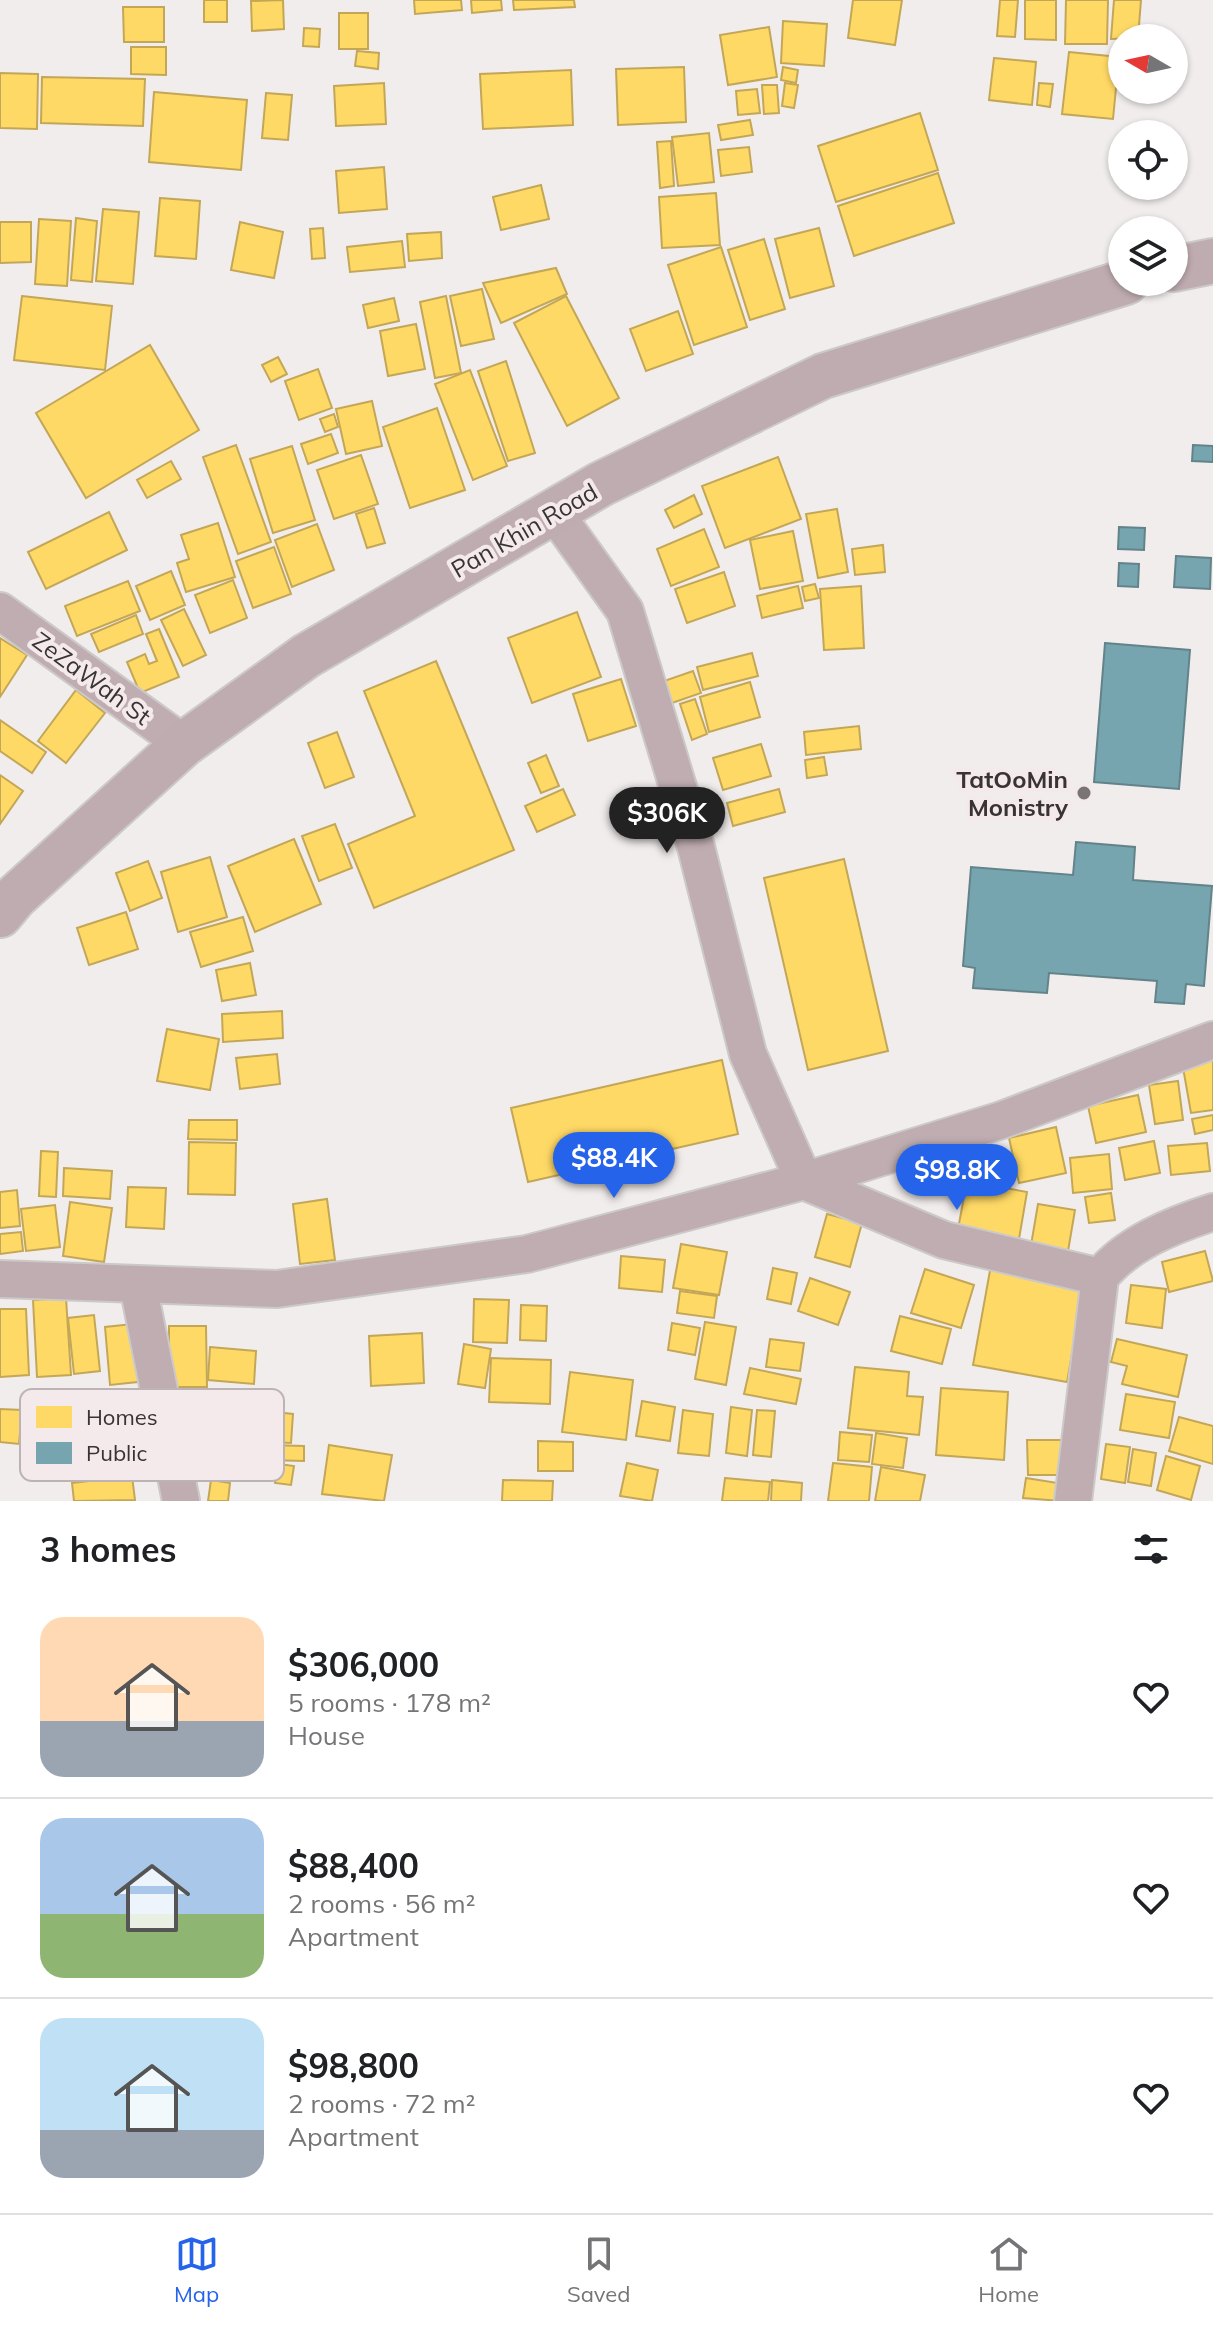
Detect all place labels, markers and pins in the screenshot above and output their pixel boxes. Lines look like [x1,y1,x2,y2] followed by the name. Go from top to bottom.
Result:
[956,764,1069,822] place label: TatOoMin Monistry
[1075,784,1093,802] marker: TatOoMin Monistry
[611,787,723,855] pin: $306K
[549,1132,679,1200] pin: $88.4K
[892,1144,1022,1212] pin: $98.8K

